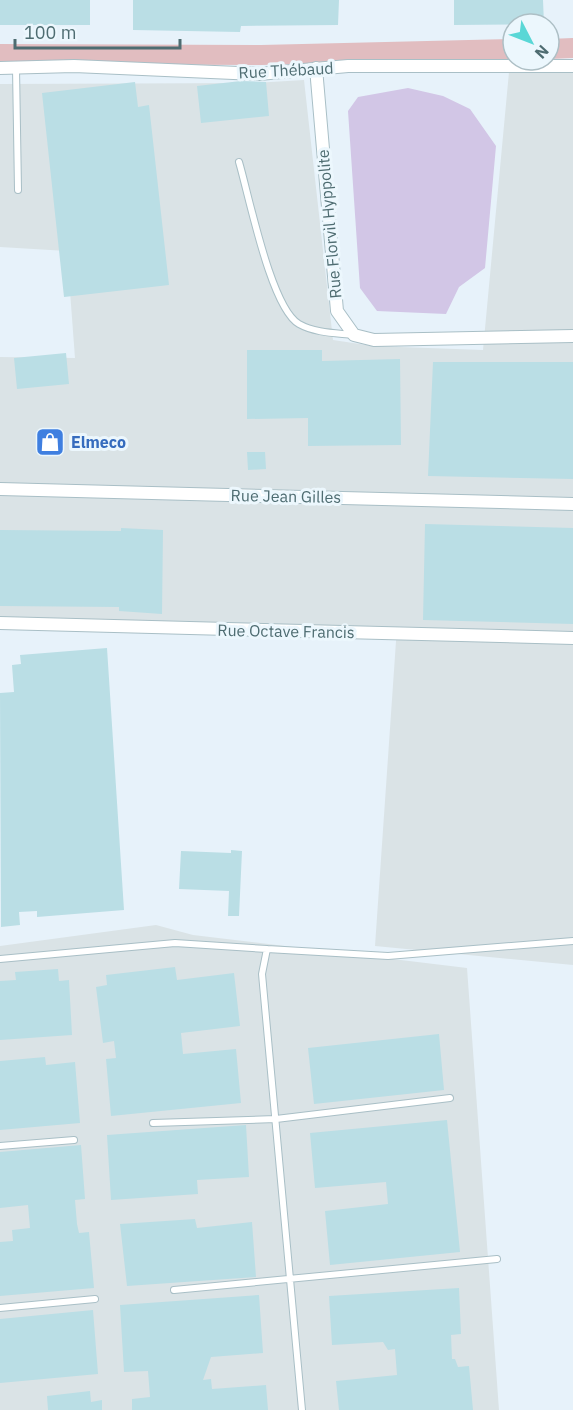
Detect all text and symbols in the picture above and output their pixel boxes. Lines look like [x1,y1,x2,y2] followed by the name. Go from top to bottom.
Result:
[15,12,180,50] scale bar
[501,12,561,72] north arrow
[24,21,76,44] text: 100 m
[531,41,553,63] text: N
[238,58,334,82] street label: Rue Thébaud
[312,148,345,299] street label: Rue Florvil Hyppolite
[34,426,66,458] shop icon: Elmeco
[71,432,126,452] place label: Elmeco
[231,485,341,507] street label: Rue Jean Gilles
[217,620,355,642] street label: Rue Octave Francis

